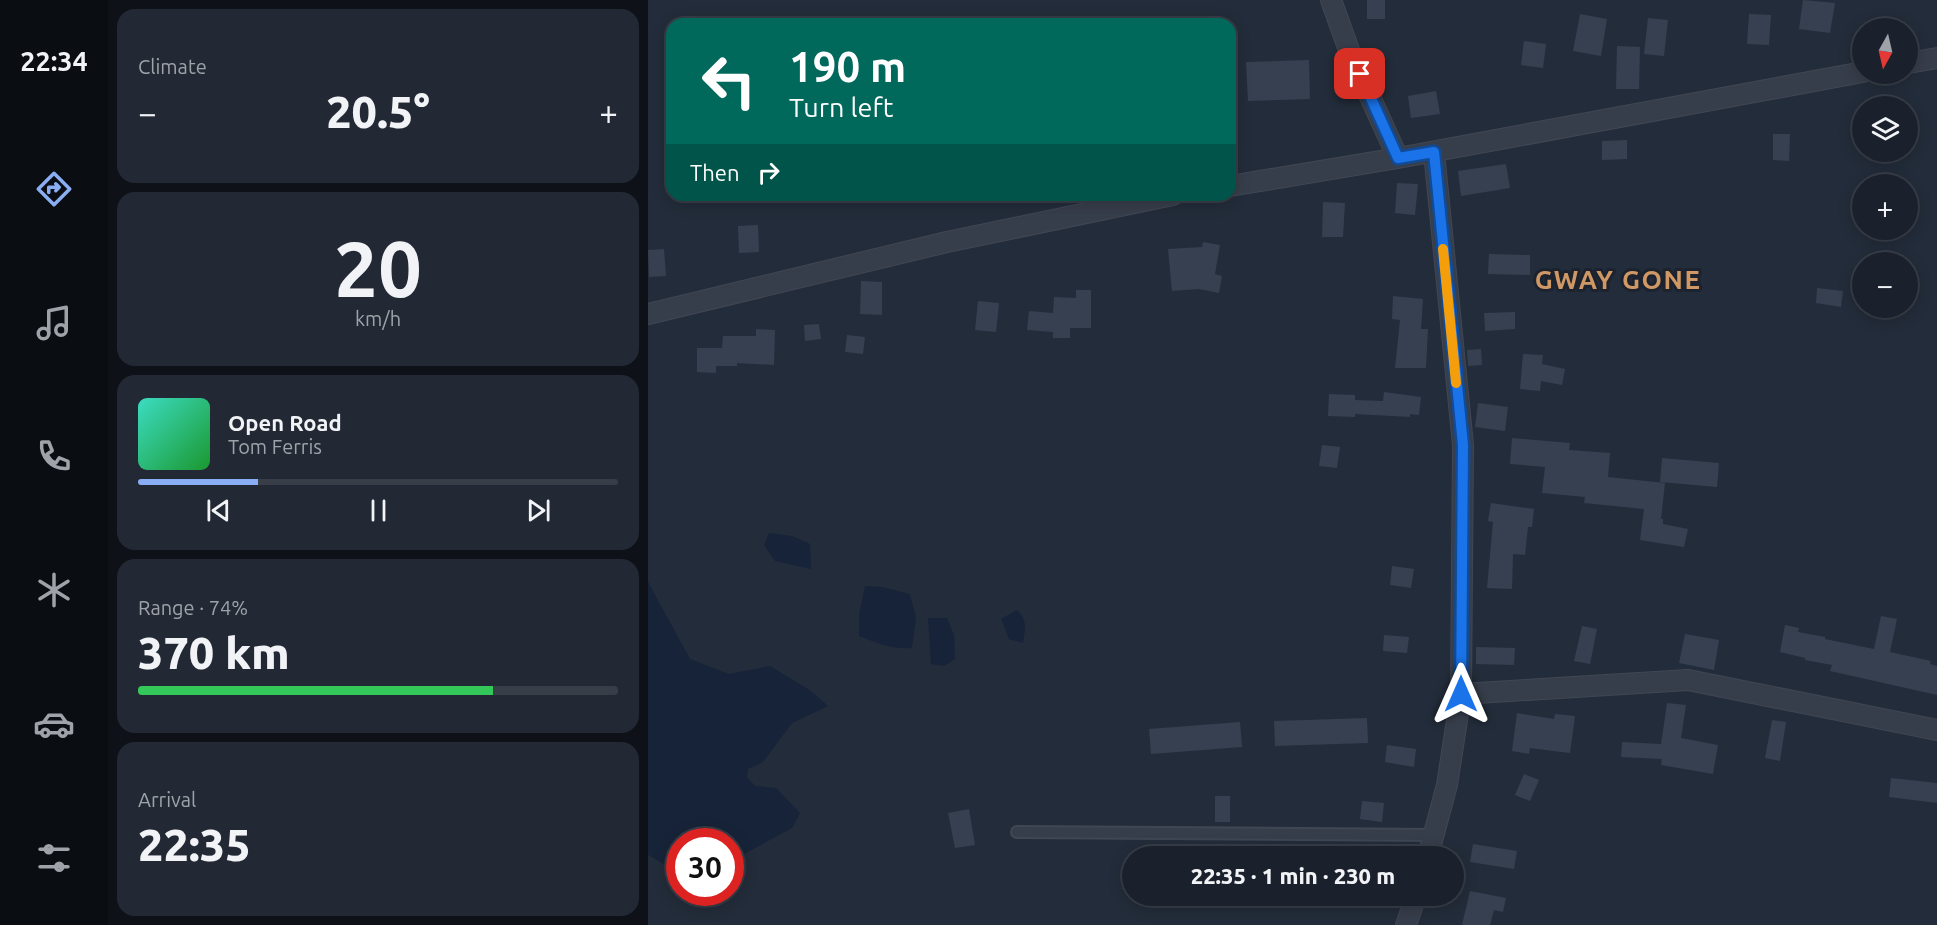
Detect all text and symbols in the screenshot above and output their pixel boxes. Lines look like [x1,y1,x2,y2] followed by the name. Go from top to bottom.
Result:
[1852,18,1918,84] north arrow
[1852,18,1918,318] map controls
[690,42,768,120] icon: left
[789,43,906,90] text: 190 m
[20,46,88,76] text: 22:34
[1334,48,1385,99] pin
[138,55,207,78] text: Climate
[1343,57,1376,90] icon: arrive
[326,86,430,137] text: 20.5°
[789,92,893,122] text: Turn left
[138,94,157,131] text: −
[599,94,618,131] text: +
[1852,96,1918,162] button: layers
[752,156,785,189] icon: right
[690,160,740,185] text: Then
[33,168,75,210] icon: directions
[1852,174,1918,240] button: +
[334,224,422,312] text: 20
[1852,252,1918,318] button: −
[1535,265,1701,294] district label: GWAY GONE
[33,302,75,344] icon: music
[355,307,401,330] text: km/h
[228,410,342,435] text: Open Road
[33,435,75,477] icon: phone
[228,435,322,458] text: Tom Ferris
[202,494,235,527] icon: previous
[362,494,395,527] icon: pause
[522,494,555,527] icon: next
[33,569,75,611] icon: climate
[138,596,248,619] text: Range · 74%
[138,627,290,678] text: 370 km
[1429,662,1493,726] position arrow
[33,703,75,745] icon: car
[138,788,196,811] text: Arrival
[138,819,251,870] text: 22:35
[666,828,744,906] speed limit sign: 30
[33,837,75,879] icon: filters
[1191,863,1395,888] text: 22:35 · 1 min · 230 m

